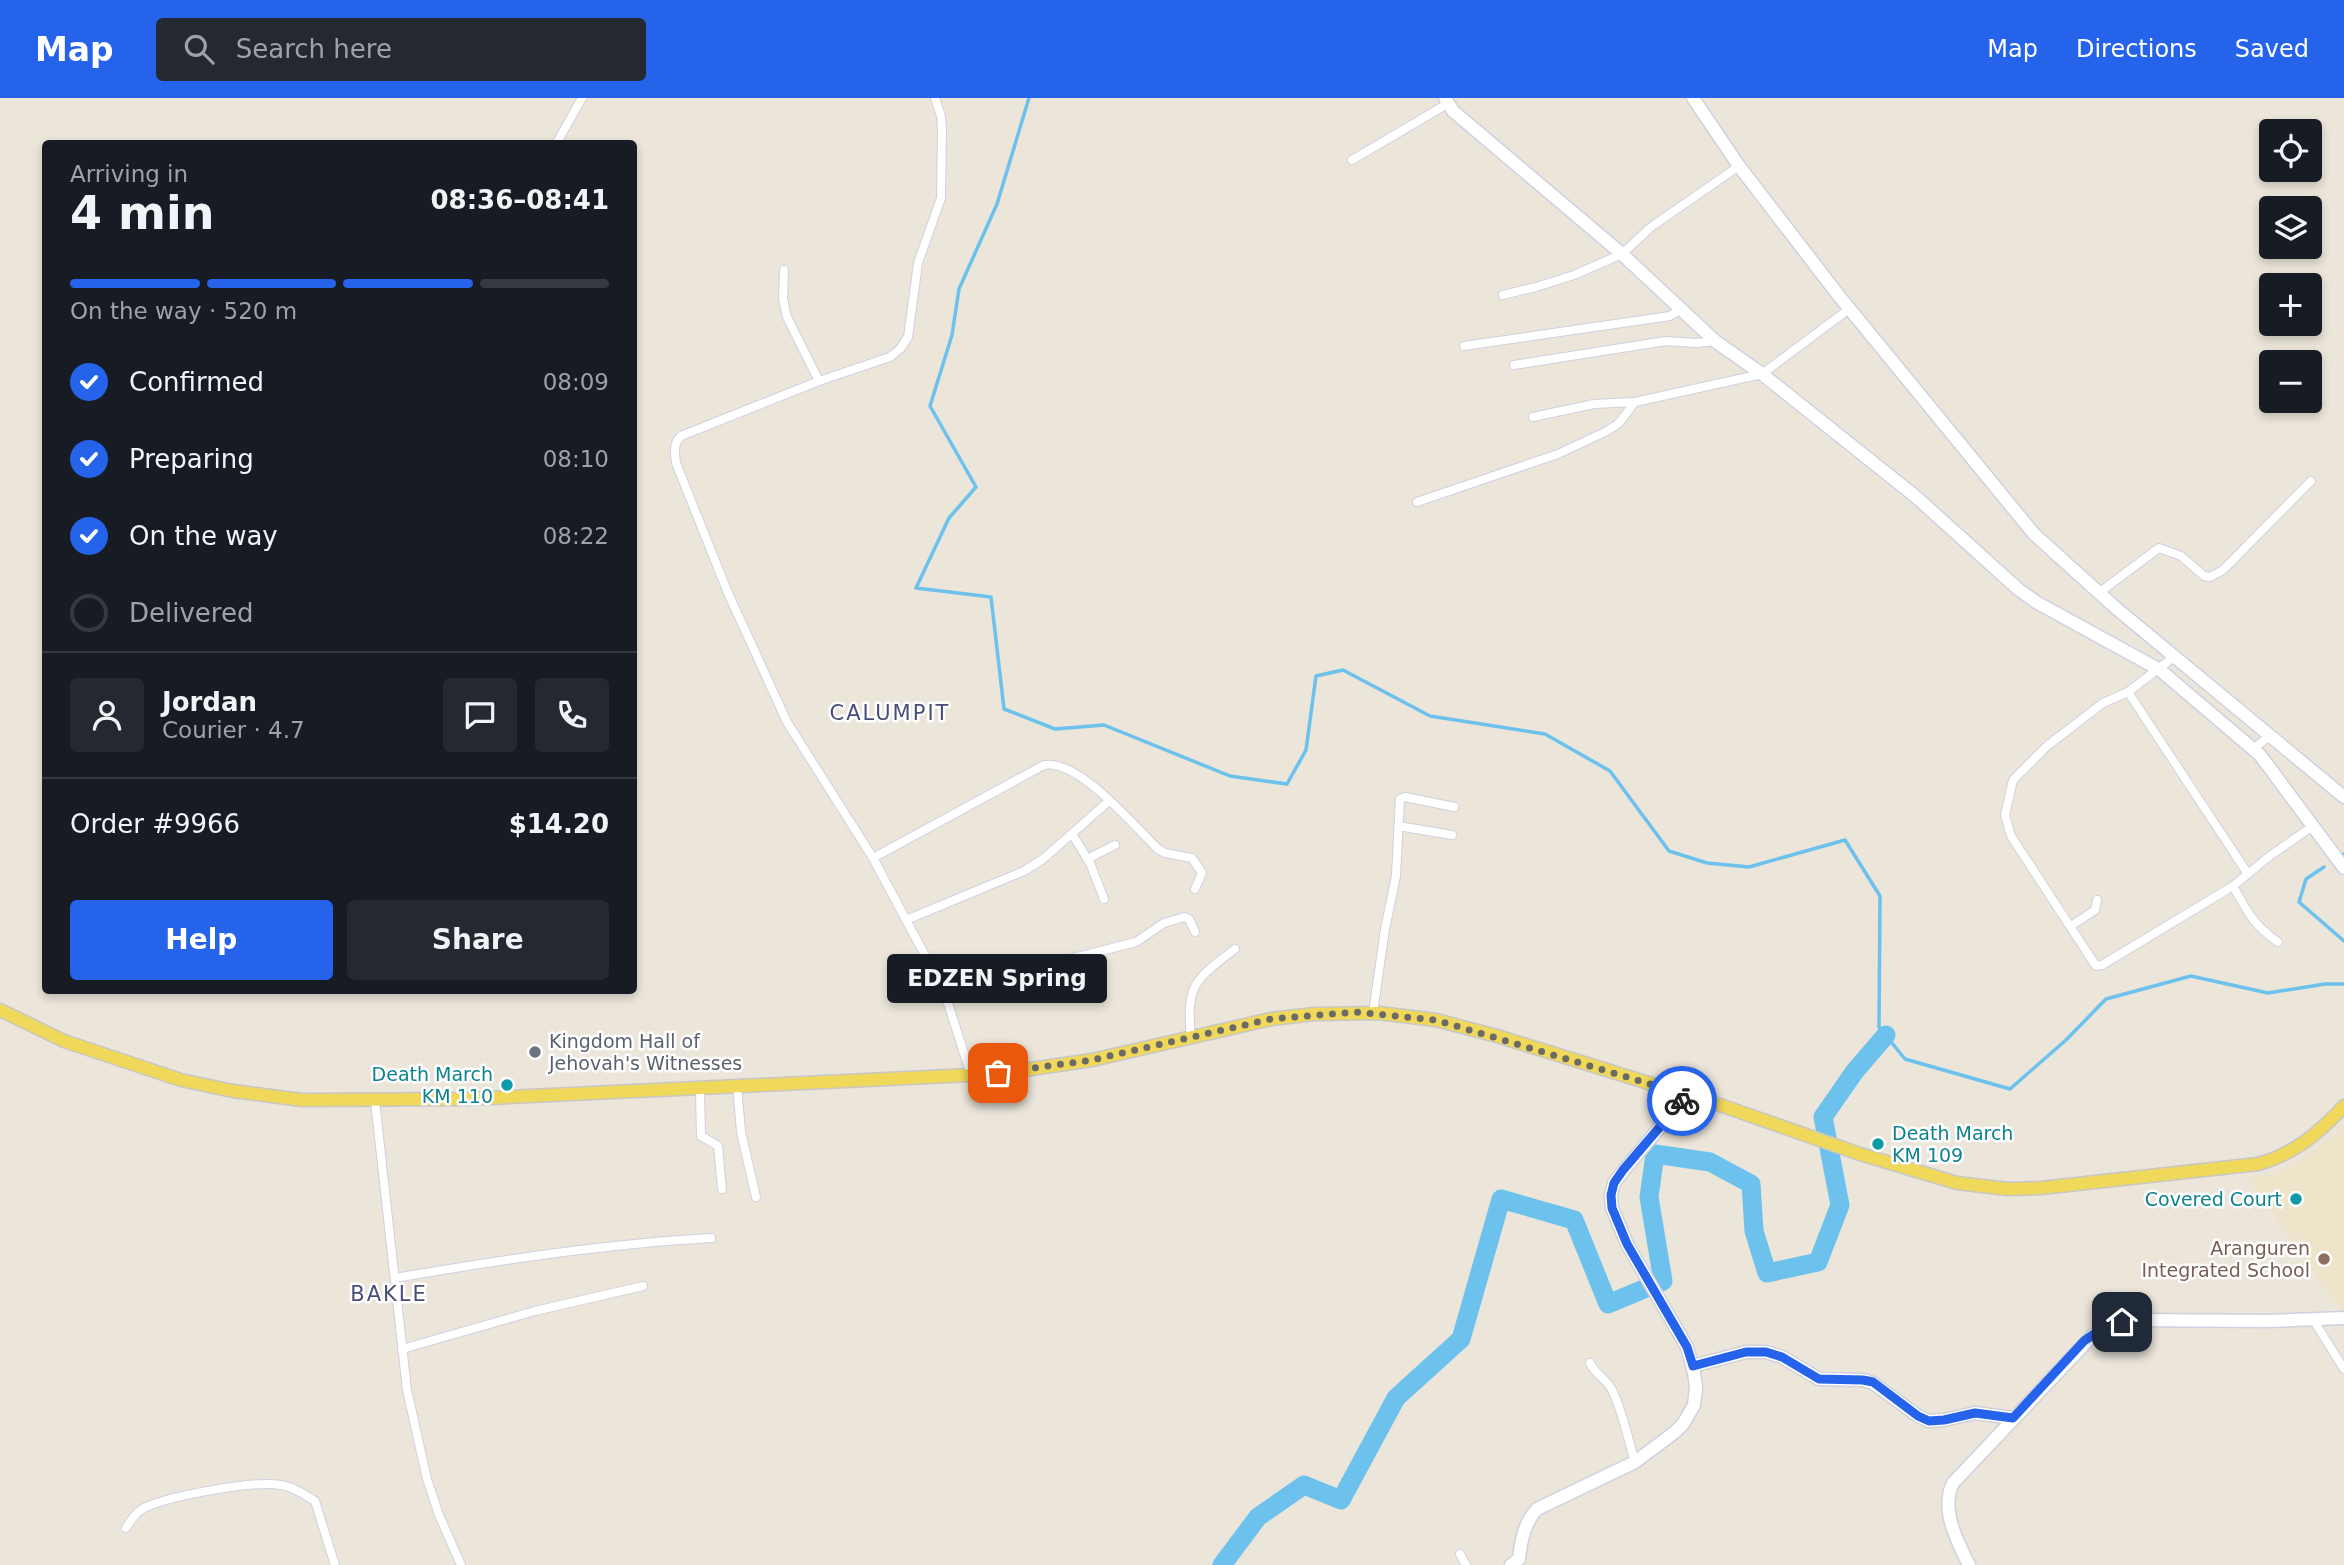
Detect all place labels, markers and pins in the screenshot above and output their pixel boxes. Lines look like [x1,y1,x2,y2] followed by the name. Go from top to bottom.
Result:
[888,954,1108,1003] callout: EDZEN Spring
[548,1030,742,1074] place label: Kingdom Hall of Jehovah's Witnesses
[968,1043,1028,1103] pin
[527,1044,543,1060] marker: Kingdom Hall of Jehovah's Witnesses
[372,1063,493,1107] place label: Death March KM 110
[499,1077,515,1093] marker: Death March KM 110
[1892,1122,2013,1166] place label: Death March KM 109
[1870,1136,1886,1152] marker: Death March KM 109
[2145,1188,2282,1210] place label: Covered Court
[2288,1191,2304,1207] marker: Covered Court
[2141,1237,2310,1281] place label: Aranguren Integrated School
[2316,1251,2332,1267] marker: Aranguren Integrated School
[2092,1292,2152,1352] pin

